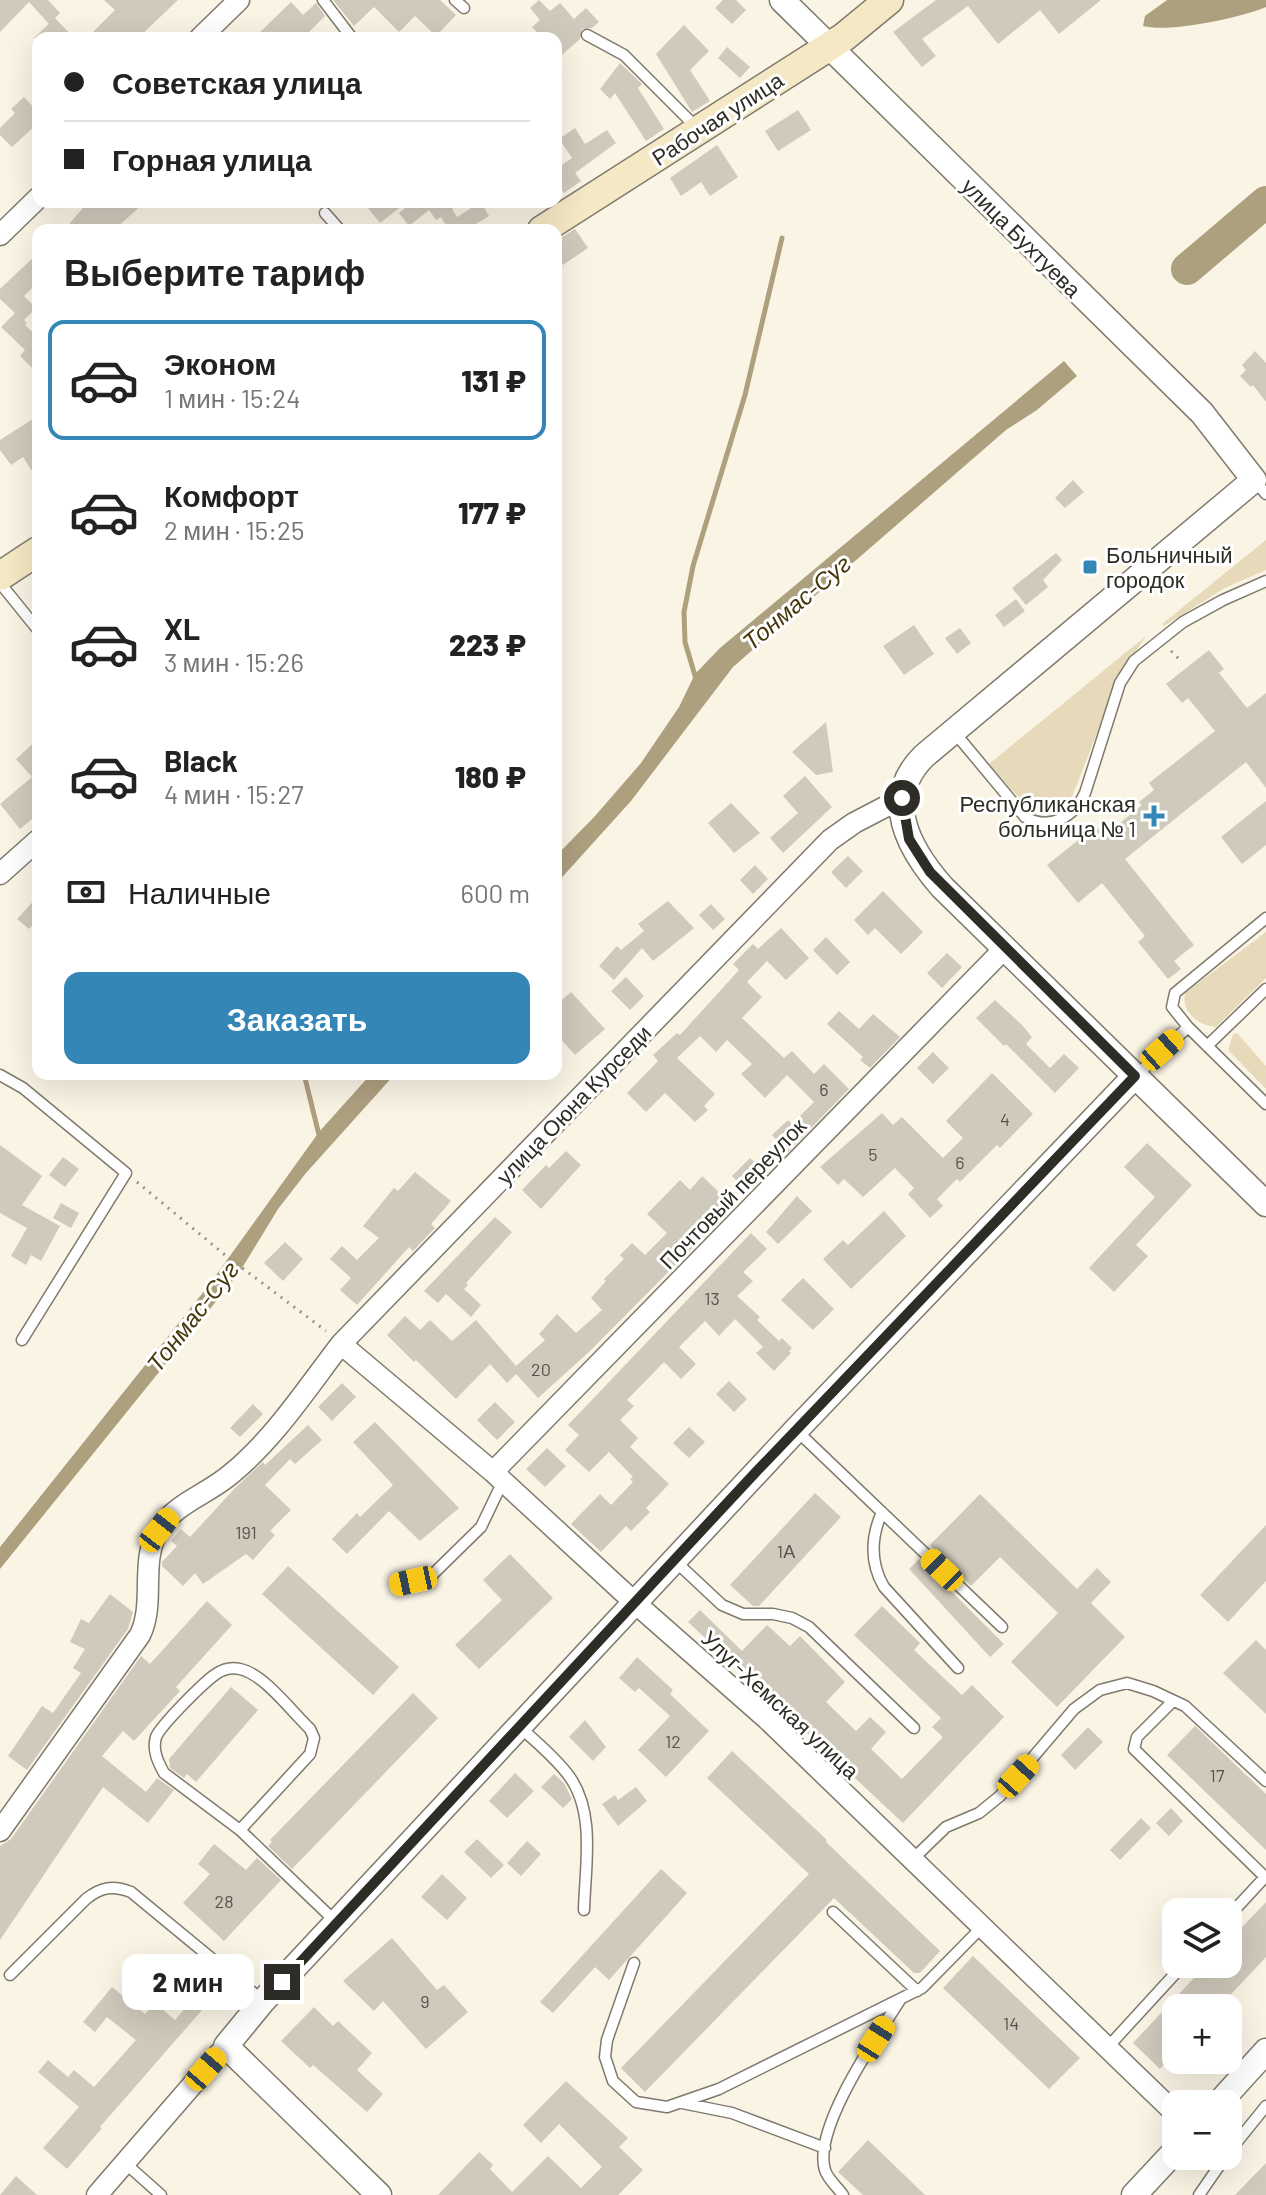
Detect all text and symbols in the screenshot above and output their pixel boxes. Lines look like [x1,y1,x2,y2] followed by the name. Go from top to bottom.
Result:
[112,64,362,100] text: Советская улица
[647,66,789,171] street label: Рабочая улица
[112,141,312,177] text: Горная улица
[956,172,1087,303] street label: улица Бухтуева
[64,250,365,293] text: Выберите тариф
[68,344,140,416] icon: car
[164,345,277,381] text: Эконом
[461,362,526,398] text: 131 ₽
[164,382,300,413] text: 1 мин · 15:24
[68,476,140,548] icon: car
[164,477,299,513] text: Комфорт
[458,494,526,530] text: 177 ₽
[164,514,304,545] text: 2 мин · 15:25
[1106,541,1233,593] place label: Больничный городок
[736,548,856,656] water label: Тонмас-Суг
[1081,558,1099,576] marker: Больничный городок
[68,608,140,680] icon: car
[164,610,200,646] text: XL
[449,626,526,662] text: 223 ₽
[164,646,304,677] text: 3 мин · 15:26
[68,740,140,812] icon: car
[164,742,238,778] text: Black
[455,758,526,794] text: 180 ₽
[164,778,304,809] text: 4 мин · 15:27
[884,780,920,816] route start
[959,790,1136,842] place label: Республиканская больница № 1
[1143,805,1165,827] marker: Республиканская больница № 1
[64,870,108,914] icon: cash
[128,874,271,910] text: Наличные
[461,877,530,908] text: 600 m
[64,972,530,1064] button: Заказать
[490,1019,656,1190] street label: улица Оюна Курседи
[1136,1025,1188,1075] car
[819,1078,829,1100] house number: 6
[1000,1108,1010,1130] house number: 4
[653,1112,811,1274] street label: Почтовый переулок
[868,1143,878,1165] house number: 5
[955,1151,965,1173] house number: 6
[140,1255,244,1377] water label: Тонмас-Суг
[704,1287,720,1309] house number: 13
[531,1358,551,1380] house number: 20
[135,1504,183,1556] car
[235,1521,257,1543] house number: 191
[777,1540,795,1562] house number: 1А
[916,1545,968,1595] car
[387,1564,439,1598] car
[696,1625,865,1785] street label: Улуг-Хемская улица
[665,1730,681,1752] house number: 12
[993,1750,1043,1802] car
[1210,1764,1225,1786] house number: 17
[214,1890,234,1912] house number: 28
[1162,1898,1242,2170] map controls
[1162,1898,1242,1978] button: layers
[122,1954,254,2010] callout: 2 мин
[264,1964,300,2000] route end
[153,1966,223,1997] text: 2 мин
[420,1990,430,2012] house number: 9
[1162,1994,1242,2074] button: +
[853,2012,899,2066] car
[1003,2012,1019,2034] house number: 14
[181,2043,231,2095] car
[1162,2090,1242,2170] button: −

